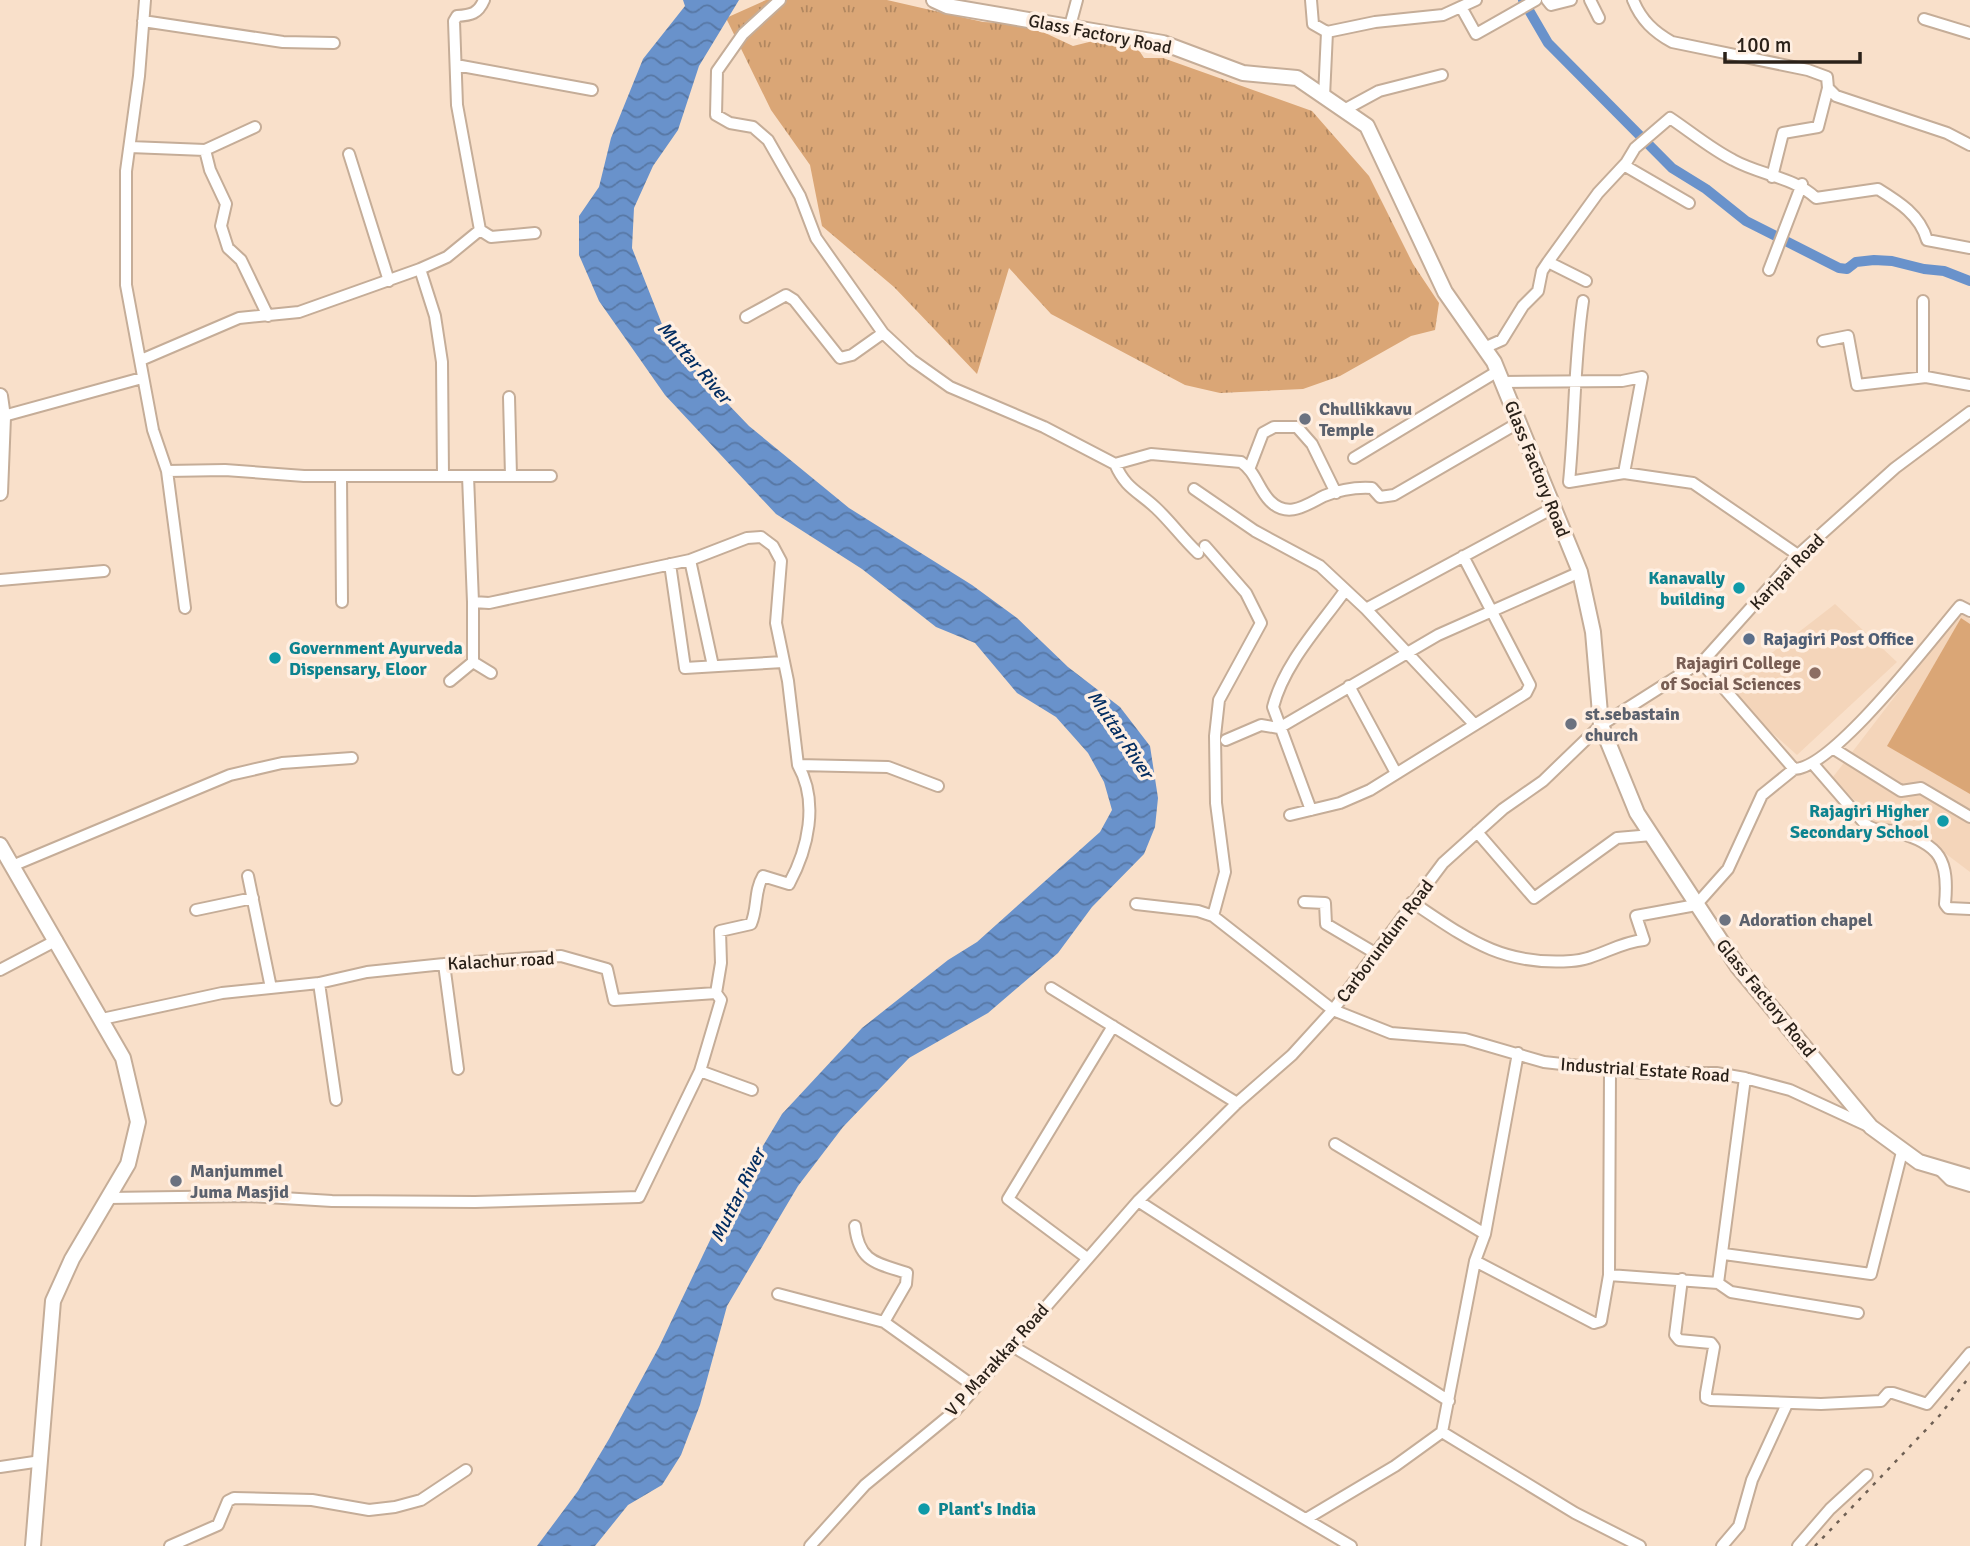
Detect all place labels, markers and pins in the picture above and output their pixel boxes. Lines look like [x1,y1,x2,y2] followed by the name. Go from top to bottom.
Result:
[1319,398,1412,441] place label: Chullikkavu Temple
[1297,411,1313,427] marker: Chullikkavu Temple
[1648,567,1725,610] place label: Kanavally building
[1731,580,1747,596] marker: Kanavally building
[1763,628,1914,650] place label: Rajagiri Post Office
[1741,631,1757,647] marker: Rajagiri Post Office
[289,637,463,680] place label: Government Ayurveda Dispensary, Eloor
[267,650,283,666] marker: Government Ayurveda Dispensary, Eloor
[1661,652,1801,695] place label: Rajagiri College of Social Sciences
[1807,665,1823,681] marker: Rajagiri College of Social Sciences
[1585,703,1680,746] place label: st.sebastain church
[1563,716,1579,732] marker: st.sebastain church
[1790,800,1930,843] place label: Rajagiri Higher Secondary School
[1935,813,1951,829] marker: Rajagiri Higher Secondary School
[1739,909,1873,931] place label: Adoration chapel
[1717,912,1733,928] marker: Adoration chapel
[190,1160,289,1203] place label: Manjummel Juma Masjid
[168,1173,184,1189] marker: Manjummel Juma Masjid
[938,1498,1036,1520] place label: Plant's India
[916,1501,932,1517] marker: Plant's India

